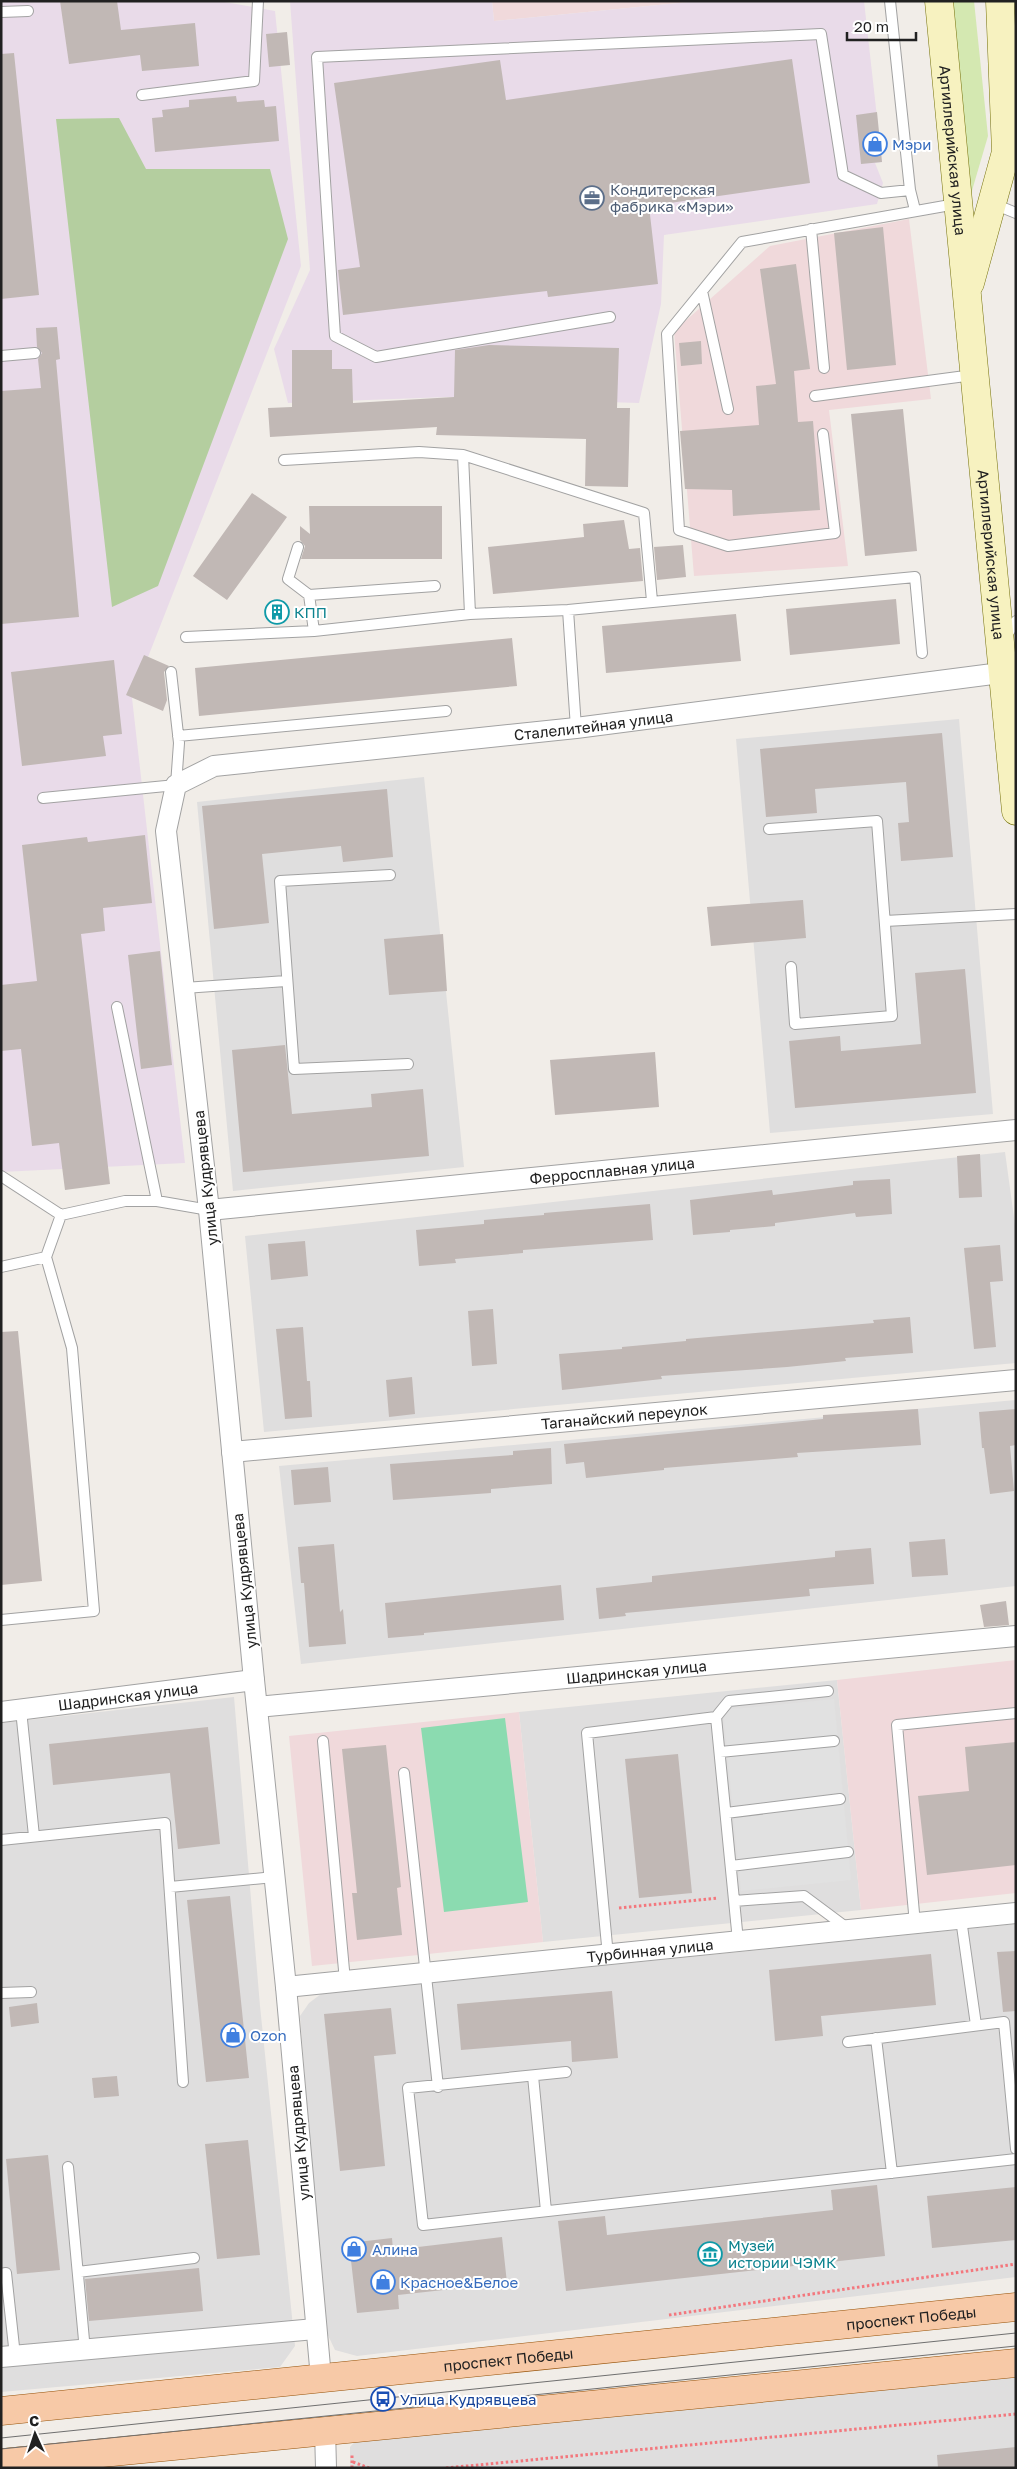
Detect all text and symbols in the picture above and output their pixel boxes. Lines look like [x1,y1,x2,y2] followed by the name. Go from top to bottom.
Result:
[847,10,916,42] scale bar
[854,17,889,35] text: 20 m
[936,64,970,236] street label: Артиллерийская улица
[862,131,888,157] shop icon: Мэри
[892,135,931,153] place label: Мэри
[610,180,734,215] place label: Кондитерская фабрика «Мэри»
[579,185,605,211] office icon: Кондитерская фабрика «Мэри»
[975,469,1009,640] street label: Артиллерийская улица
[264,599,290,625] building icon: КПП
[294,603,327,621] place label: КПП
[513,707,674,743] street label: Сталелитейная улица
[189,1110,221,1246] street label: улица Кудрявцева
[529,1153,696,1187] street label: Ферросплавная улица
[540,1399,709,1433] street label: Таганайский переулок
[228,1513,260,1649] street label: улица Кудрявцева
[565,1656,707,1687] street label: Шадринская улица
[57,1678,199,1714] street label: Шадринская улица
[586,1935,714,1965] street label: Турбинная улица
[220,2022,246,2048] shop icon: Ozon
[250,2026,287,2044] place label: Ozon
[283,2065,313,2201] street label: улица Кудрявцева
[341,2236,367,2262] shop icon: Алина
[728,2236,837,2271] place label: Музей истории ЧЭМК
[372,2240,418,2258] place label: Алина
[697,2241,723,2267] museum icon: Музей истории ЧЭМК
[370,2269,396,2295] shop icon: Красное&Белое
[400,2273,519,2291] place label: Красное&Белое
[845,2302,977,2333] street label: проспект Победы
[442,2343,574,2375] street label: проспект Победы
[370,2386,396,2412] bus stop icon: Улица Кудрявцева
[400,2390,537,2408] place label: Улица Кудрявцева
[10,2409,60,2459] north arrow
[29,2412,40,2429] text: С

